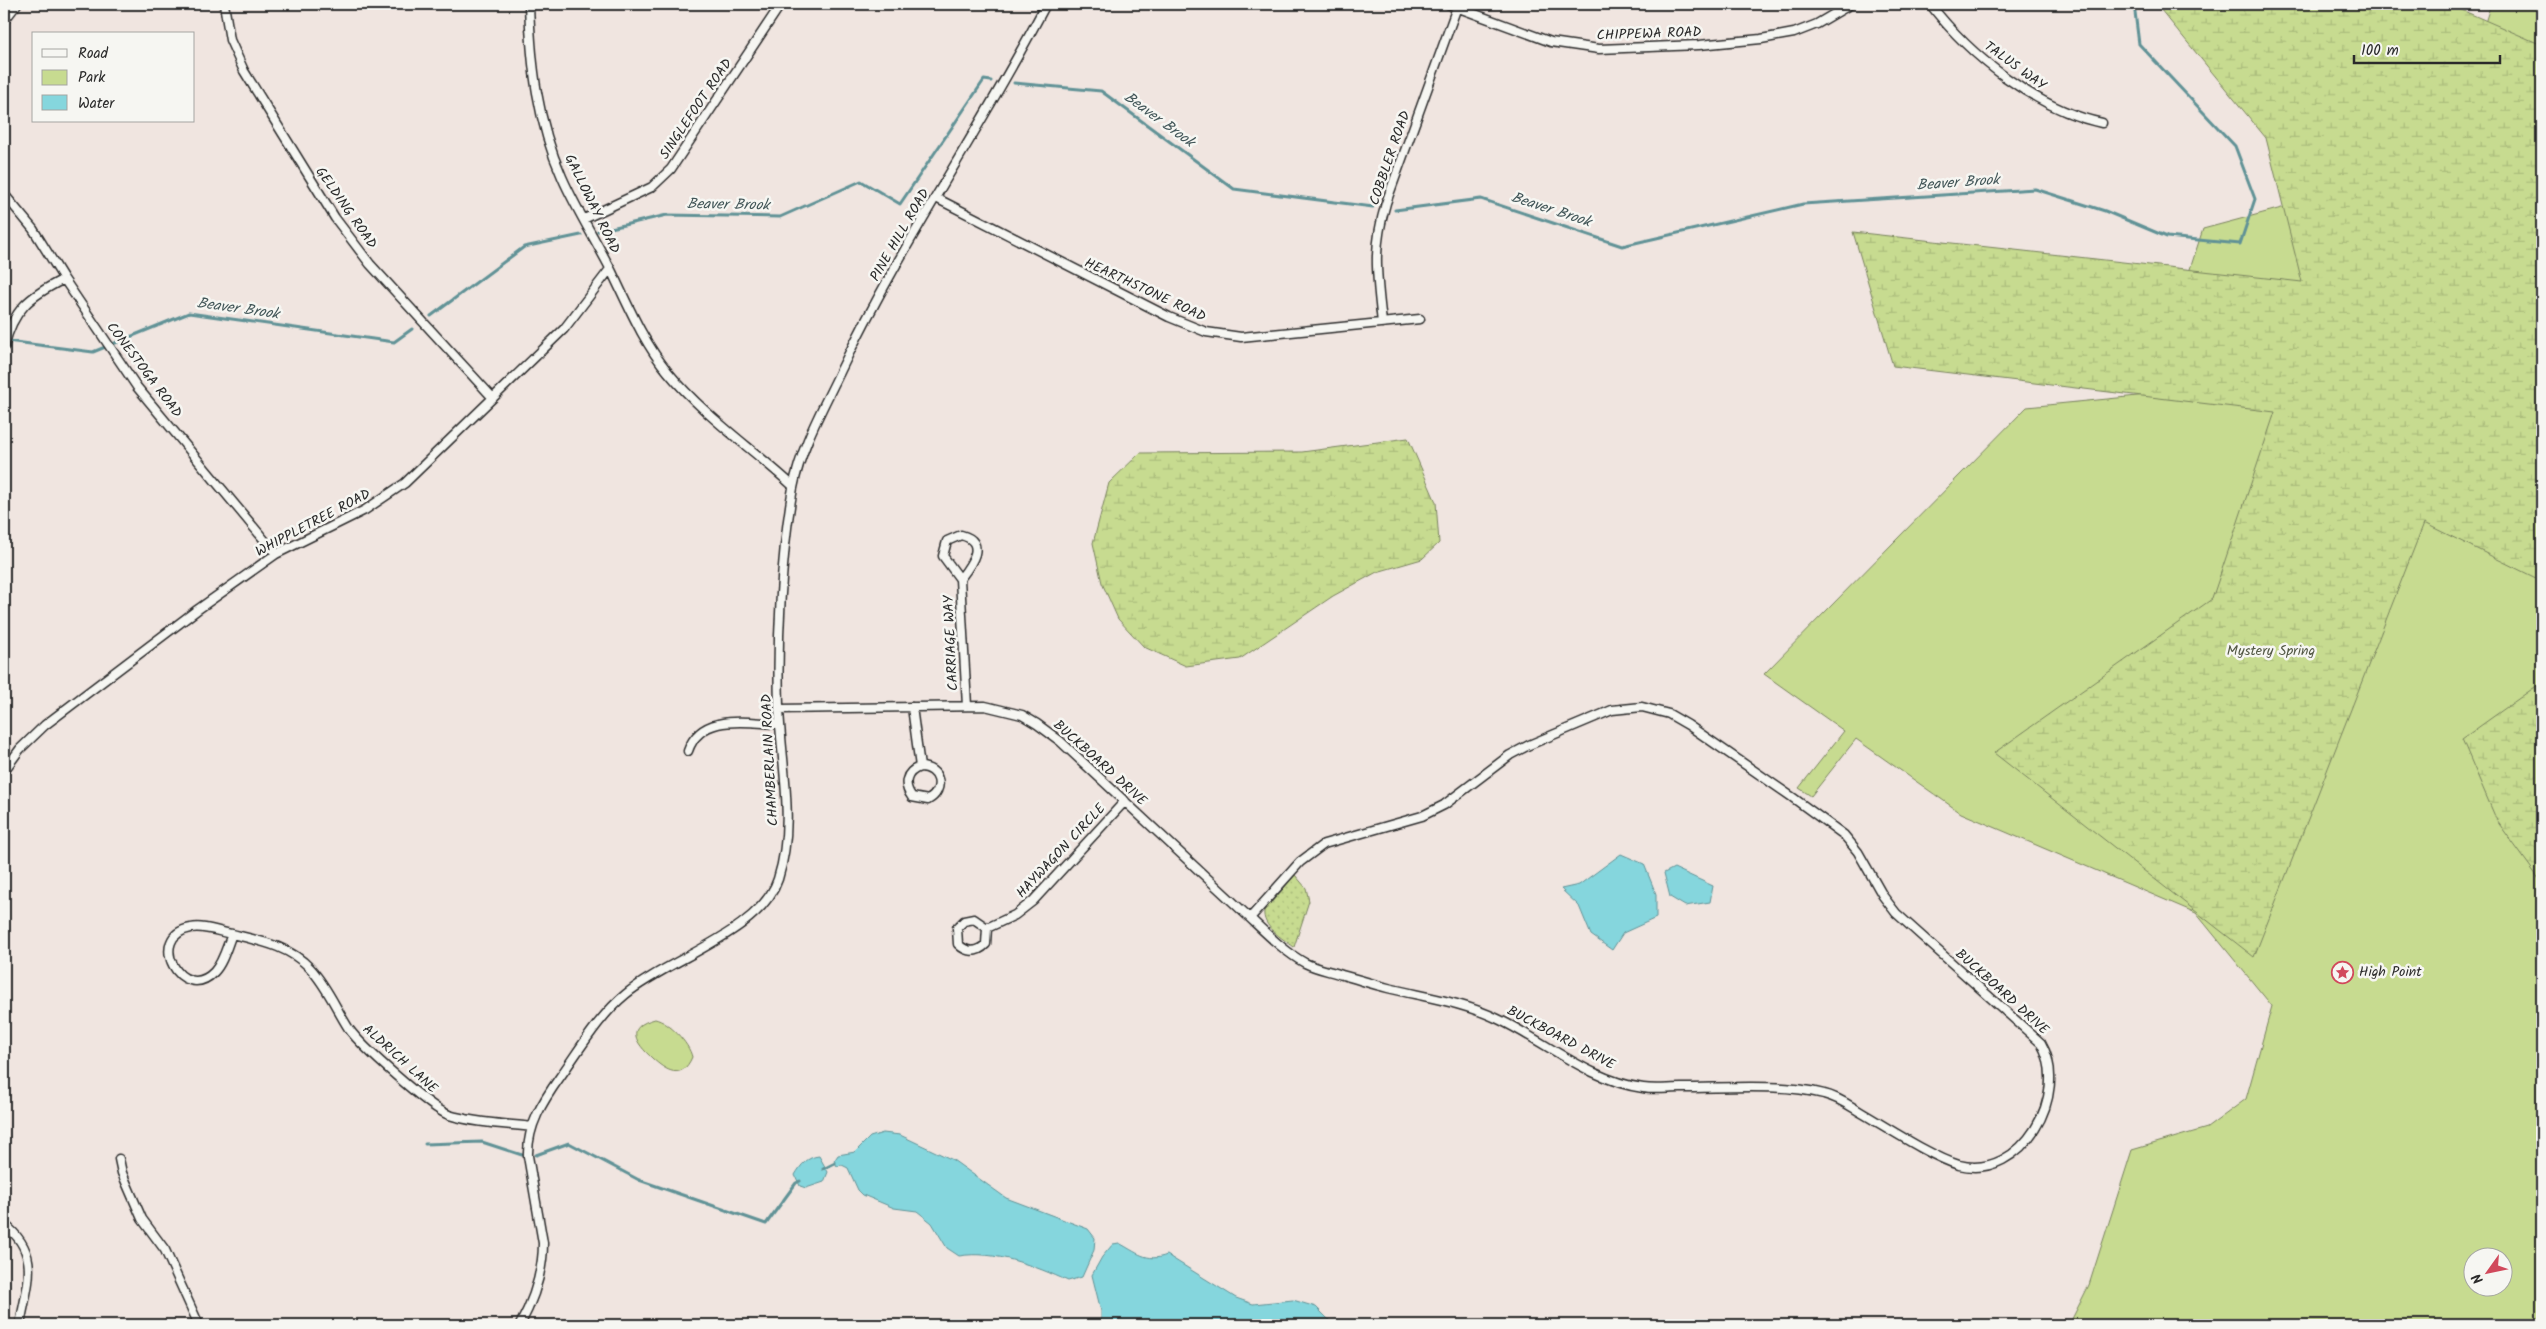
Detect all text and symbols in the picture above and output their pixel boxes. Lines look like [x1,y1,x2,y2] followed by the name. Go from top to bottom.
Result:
[1596,21,1702,47] street label: CHIPPEWA ROAD
[32,32,195,122] legend
[2354,32,2500,64] scale bar
[1979,36,2052,97] street label: TALUS WAY
[2361,39,2399,63] text: 100 m
[78,42,109,66] text: Road
[654,54,738,164] street label: SINGLEFOOT ROAD
[78,66,106,90] text: Park
[1119,86,1201,155] water label: Beaver Brook
[78,92,115,116] text: Water
[1364,108,1416,208] street label: COBBLER ROAD
[558,150,626,258] street label: GALLOWAY ROAD
[310,162,382,254] street label: GELDING ROAD
[1916,168,2002,198] water label: Beaver Brook
[864,184,936,286] street label: PINE HILL ROAD
[1508,186,1596,235] water label: Beaver Brook
[687,192,771,218] water label: Beaver Brook
[1080,252,1210,328] street label: HEARTHSTONE ROAD
[195,291,282,327] water label: Beaver Brook
[101,317,187,423] street label: CONESTOGA ROAD
[251,483,375,563] street label: WHIPPLETREE ROAD
[937,594,964,692] street label: CARRIAGE WAY
[2227,640,2315,662] park label: Mystery Spring
[756,693,784,827] street label: CHAMBERLAIN ROAD
[1048,715,1153,812] street label: BUCKBOARD DRIVE
[1011,798,1111,903] street label: HAYWAGON CIRCLE
[1950,944,2055,1041] street label: BUCKBOARD DRIVE
[2331,960,2355,984] place icon: High Point
[2359,961,2422,983] place label: High Point
[1503,1000,1620,1076] street label: BUCKBOARD DRIVE
[357,1019,443,1099] street label: ALDRICH LANE
[2464,1246,2514,1296] north arrow
[2466,1269,2490,1288] text: N

